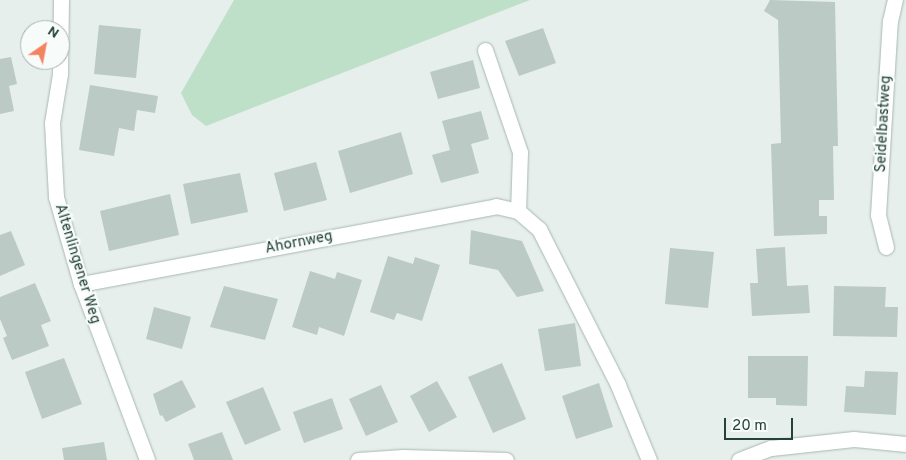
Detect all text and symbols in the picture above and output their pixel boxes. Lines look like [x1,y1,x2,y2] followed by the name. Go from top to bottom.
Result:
[20,20,70,70] north arrow
[44,23,62,43] text: N
[872,75,896,173] street label: Seidelbastweg
[50,202,104,326] street label: Altenlingener Weg
[264,228,334,258] street label: Ahornweg
[726,408,795,440] scale bar
[732,417,767,436] text: 20 m

